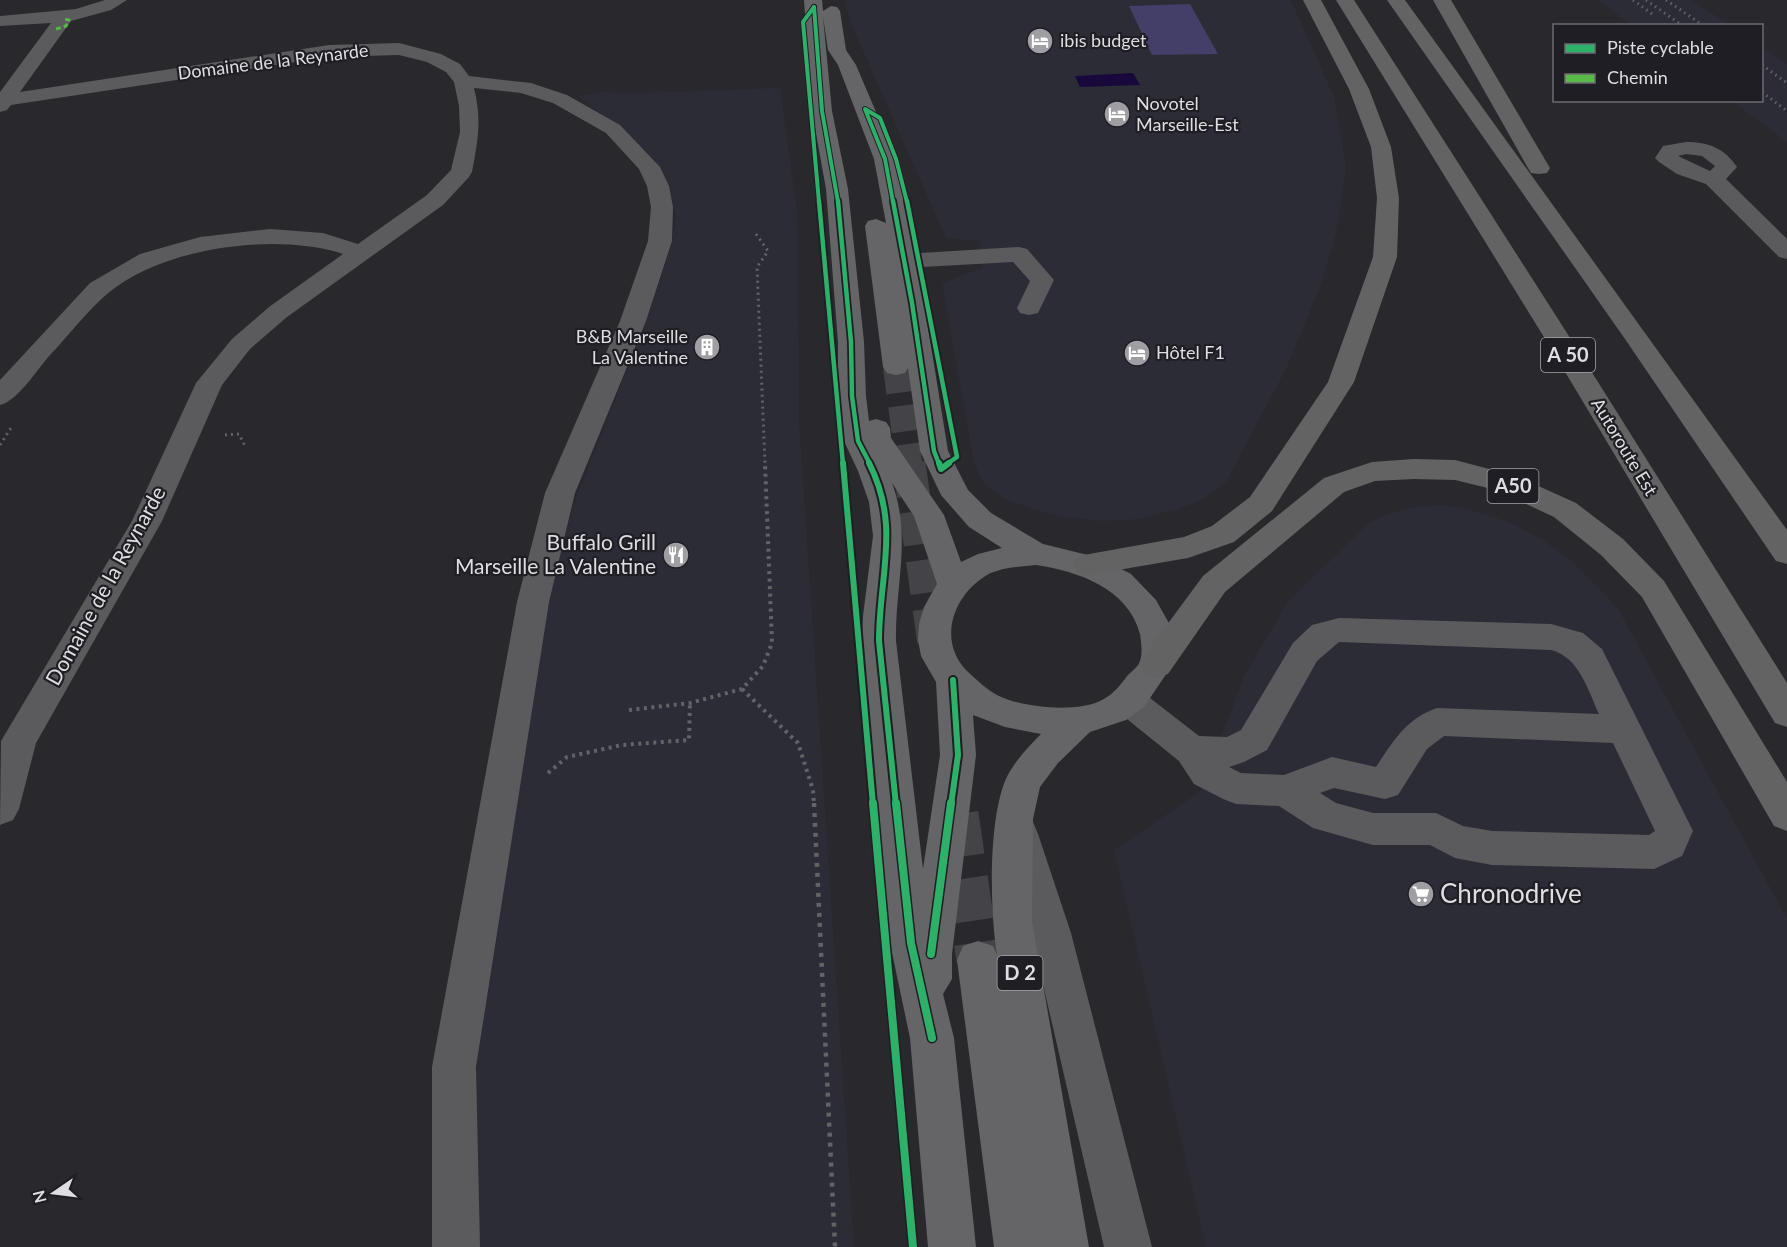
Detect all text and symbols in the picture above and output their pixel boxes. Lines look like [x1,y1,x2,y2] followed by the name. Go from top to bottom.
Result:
[1553,24,1763,102] legend
[1025,26,1055,56] hotel icon: ibis budget
[1060,29,1147,51] place label: ibis budget
[1607,36,1714,58] text: Piste cyclable
[176,38,370,84] street label: Domaine de la Reynarde
[1607,66,1668,88] text: Chemin
[1136,92,1239,135] place label: Novotel Marseille-Est
[1102,99,1132,129] hotel icon: Novotel Marseille-Est
[576,325,688,368] place label: B&B Marseille La Valentine
[692,332,722,362] building icon: B&B Marseille La Valentine
[1122,338,1152,368] hotel icon: Hôtel F1
[1541,338,1595,372] road number: A 50
[1156,341,1225,363] place label: Hôtel F1
[1587,394,1663,500] street label: Autoroute Est
[1488,469,1538,503] road number: A50
[39,481,170,689] street label: Domaine de la Reynarde
[455,529,656,578] place label: Buffalo Grill Marseille La Valentine
[661,540,691,570] restaurant icon: Buffalo Grill Marseille La Valentine
[1440,877,1582,909] place label: Chronodrive
[1406,879,1436,909] supermarket icon: Chronodrive
[998,956,1042,990] road number: D 2
[24,1163,84,1223] north arrow
[28,1188,50,1205] text: N

